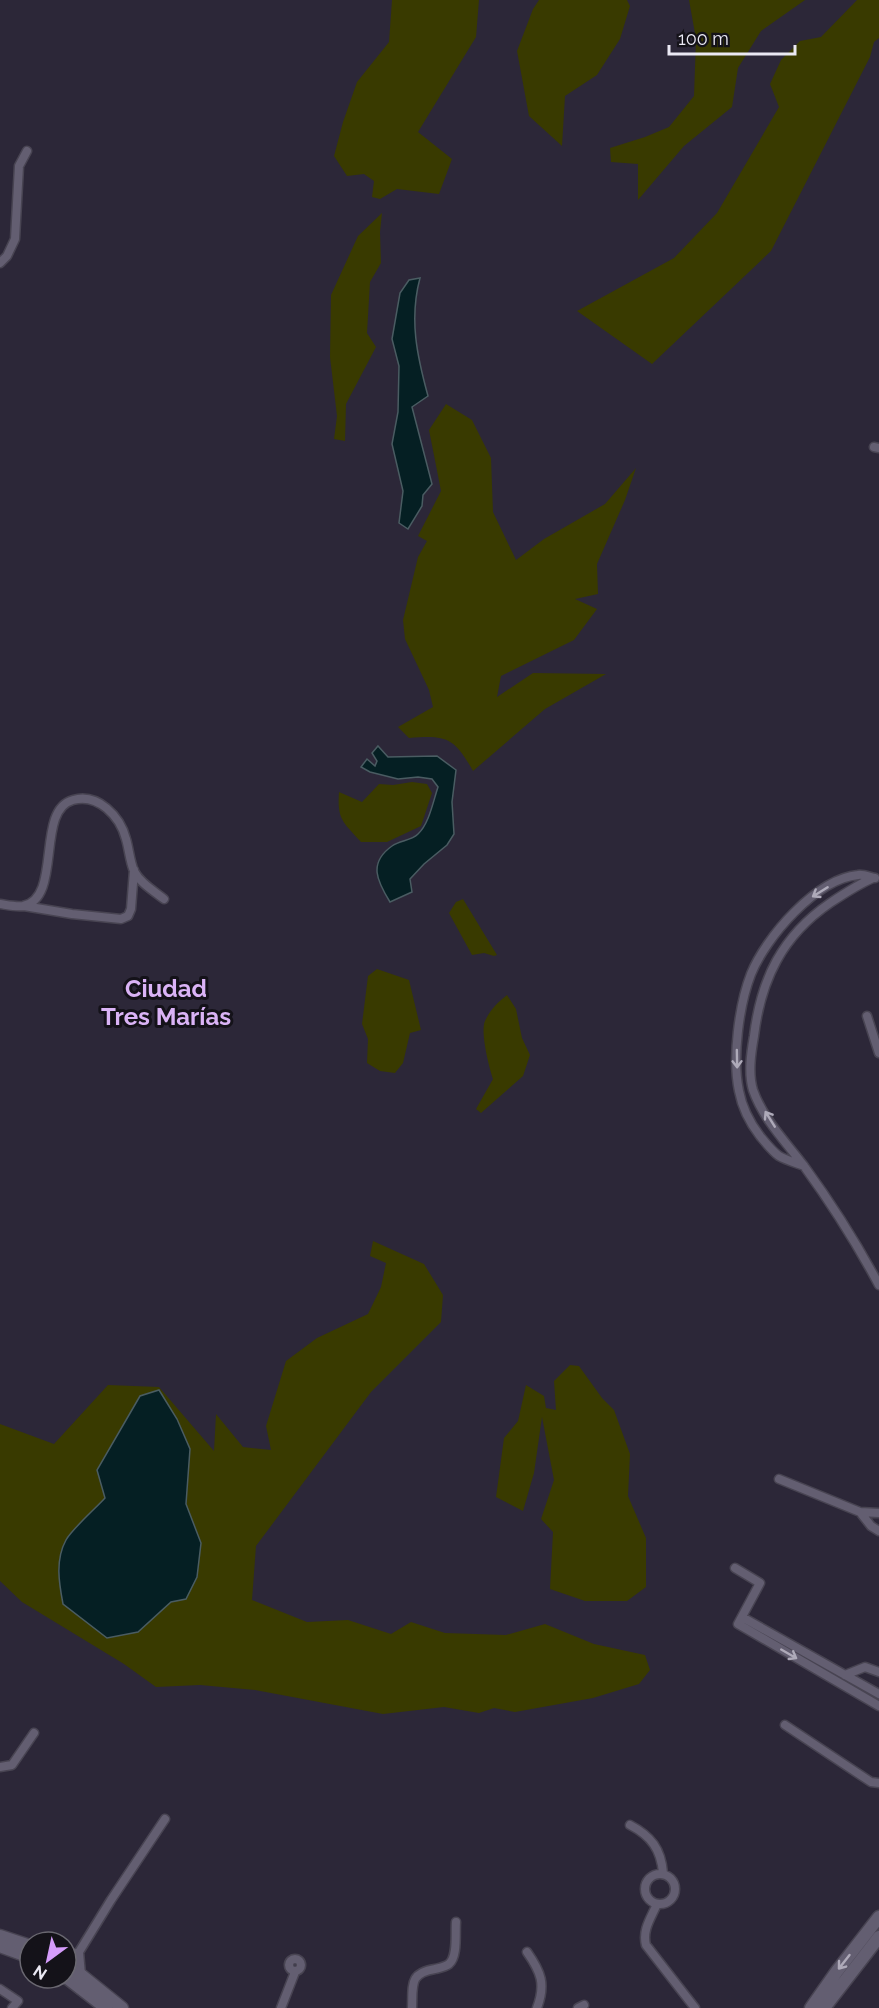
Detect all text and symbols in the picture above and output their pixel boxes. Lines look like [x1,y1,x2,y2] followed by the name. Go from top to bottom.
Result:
[669,18,795,56] scale bar
[678,28,729,49] text: 100 m
[812,887,829,899] one-way arrow
[101,974,231,1031] district label: Ciudad Tres Marías
[731,1049,743,1068] one-way arrow
[763,1111,776,1128] one-way arrow
[779,1649,797,1660] one-way arrow
[18,1930,78,1990] north arrow
[837,1953,850,1969] one-way arrow
[30,1961,50,1983] text: N

